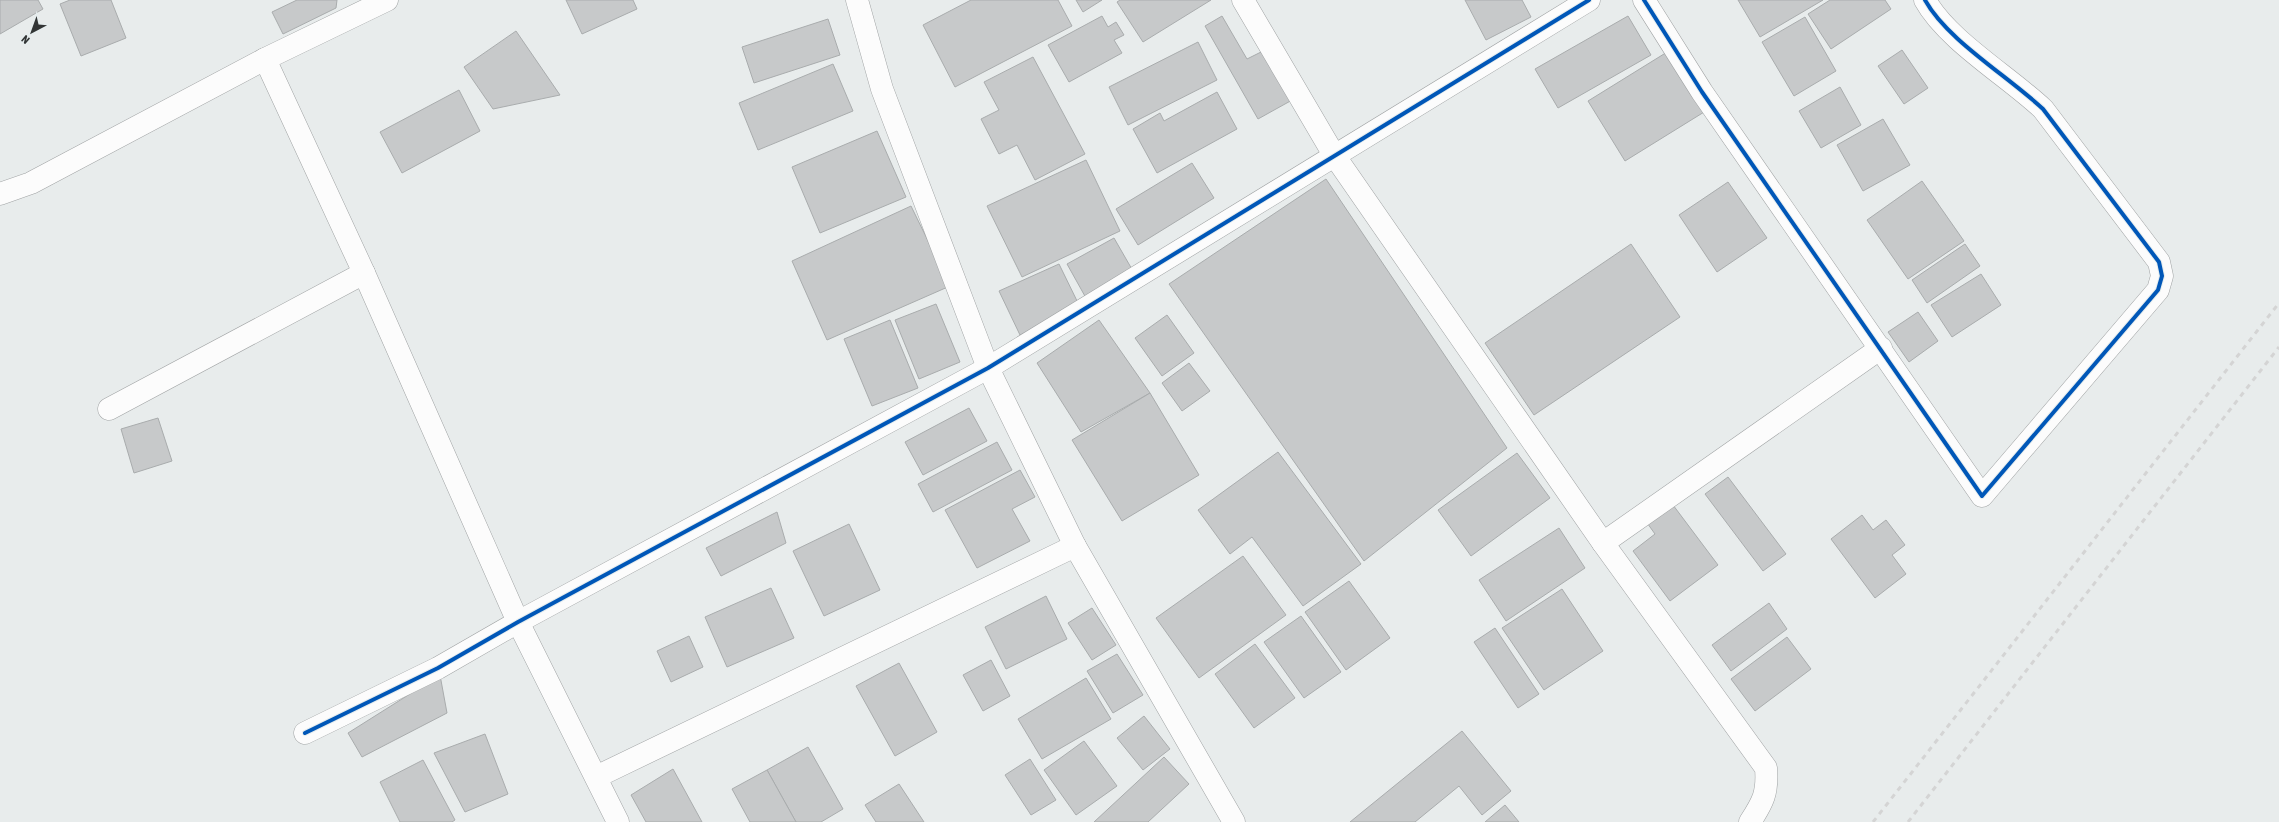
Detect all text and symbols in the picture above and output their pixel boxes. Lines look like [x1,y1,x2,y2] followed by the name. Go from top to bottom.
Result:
[12,12,52,52] north arrow
[19,33,32,46] text: N

